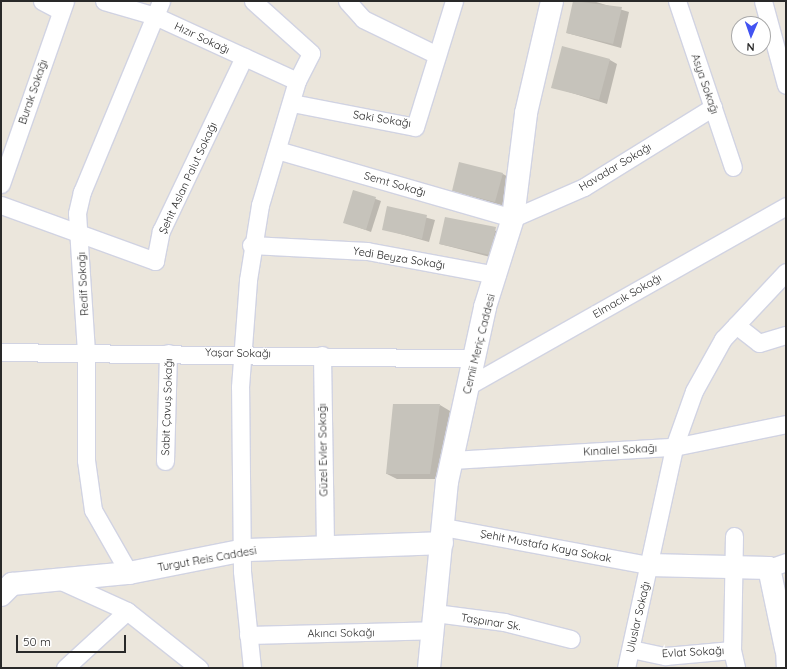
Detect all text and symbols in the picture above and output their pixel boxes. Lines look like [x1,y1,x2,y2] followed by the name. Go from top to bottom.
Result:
[731,16,771,56] north arrow
[172,19,232,57] street label: Hızır Sokağı
[746,40,755,54] text: N
[689,52,721,116] street label: Asya Sokağı
[16,58,50,126] street label: Burak Sokağı
[352,108,412,130] street label: Saki Sokağı
[156,120,220,236] street label: Şehit Aslan Palut Sokağı
[576,140,654,194] street label: Havadar Sokağı
[363,169,427,199] street label: Semt Sokağı
[352,244,446,272] street label: Yedi Beyza Sokağı
[75,252,91,316] street label: Redif Sokağı
[590,271,664,321] street label: Elmacık Sokağı
[460,293,498,395] street label: Cemii Meriç Caddesi
[205,346,271,360] street label: Yaşar Sokağı
[159,358,175,456] street label: Sabit Çavuş Sokağı
[316,403,330,497] street label: Güzel Evler Sokağı
[583,441,657,459] street label: Kınalıel Sokağı
[479,527,613,565] street label: Şehit Mustafa Kaya Sokak
[156,544,258,574] street label: Turgut Reis Caddesi
[623,580,653,654] street label: Uluslar Sokağı
[460,611,522,633] street label: Taşpınar Sk.
[307,626,375,640] street label: Akıncı Sokağı
[18,627,128,653] scale bar
[23,634,51,649] text: 50 m
[662,644,724,660] street label: Evlat Sokağı

